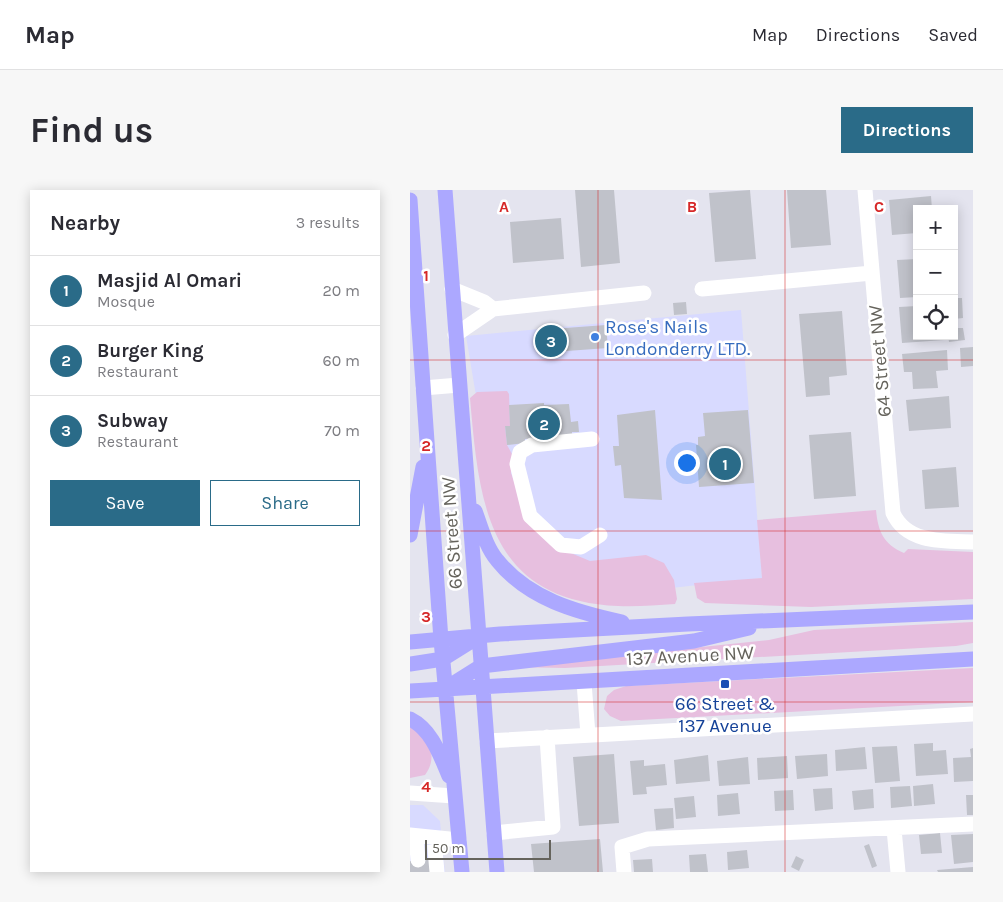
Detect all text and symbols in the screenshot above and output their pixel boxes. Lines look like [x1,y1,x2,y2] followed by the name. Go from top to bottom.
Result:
[25,21,75,49] text: Map
[752,24,788,46] text: Map
[816,24,900,46] text: Directions
[928,24,978,46] text: Saved
[841,107,973,153] button: Directions
[30,110,153,151] text: Find us
[499,197,509,216] text: A
[687,197,697,216] text: B
[874,197,884,216] text: C
[913,205,958,340] map controls
[913,205,958,250] button: +
[50,211,120,235] text: Nearby
[296,213,360,232] text: 3 results
[913,250,958,295] button: −
[423,266,429,285] text: 1
[97,270,242,292] text: Masjid Al Omari
[63,281,69,300] text: 1
[322,281,360,300] text: 20 m
[97,292,155,311] text: Mosque
[913,295,958,340] button: locate
[864,304,896,418] street label: 64 Street NW
[605,316,750,360] place label: Rose's Nails Londonderry LTD.
[535,322,567,360] pin: 3
[589,331,601,343] marker: Rose's Nails Londonderry LTD.
[97,340,203,362] text: Burger King
[61,351,71,370] text: 2
[323,351,360,370] text: 60 m
[97,362,178,381] text: Restaurant
[528,405,560,443] pin: 2
[97,410,168,432] text: Subway
[61,421,71,440] text: 3
[324,421,360,440] text: 70 m
[97,432,178,451] text: Restaurant
[421,436,431,455] text: 2
[709,445,741,483] pin: 1
[674,450,700,476] your location
[437,476,467,590] street label: 66 Street NW
[50,480,200,526] button: Save
[210,480,360,526] button: Share
[421,607,431,626] text: 3
[626,642,755,670] street label: 137 Avenue NW
[719,678,731,690] marker: 66 Street & 137 Avenue
[675,693,775,737] place label: 66 Street & 137 Avenue
[421,777,431,796] text: 4
[425,837,551,860] scale bar
[432,840,465,857] text: 50 m

